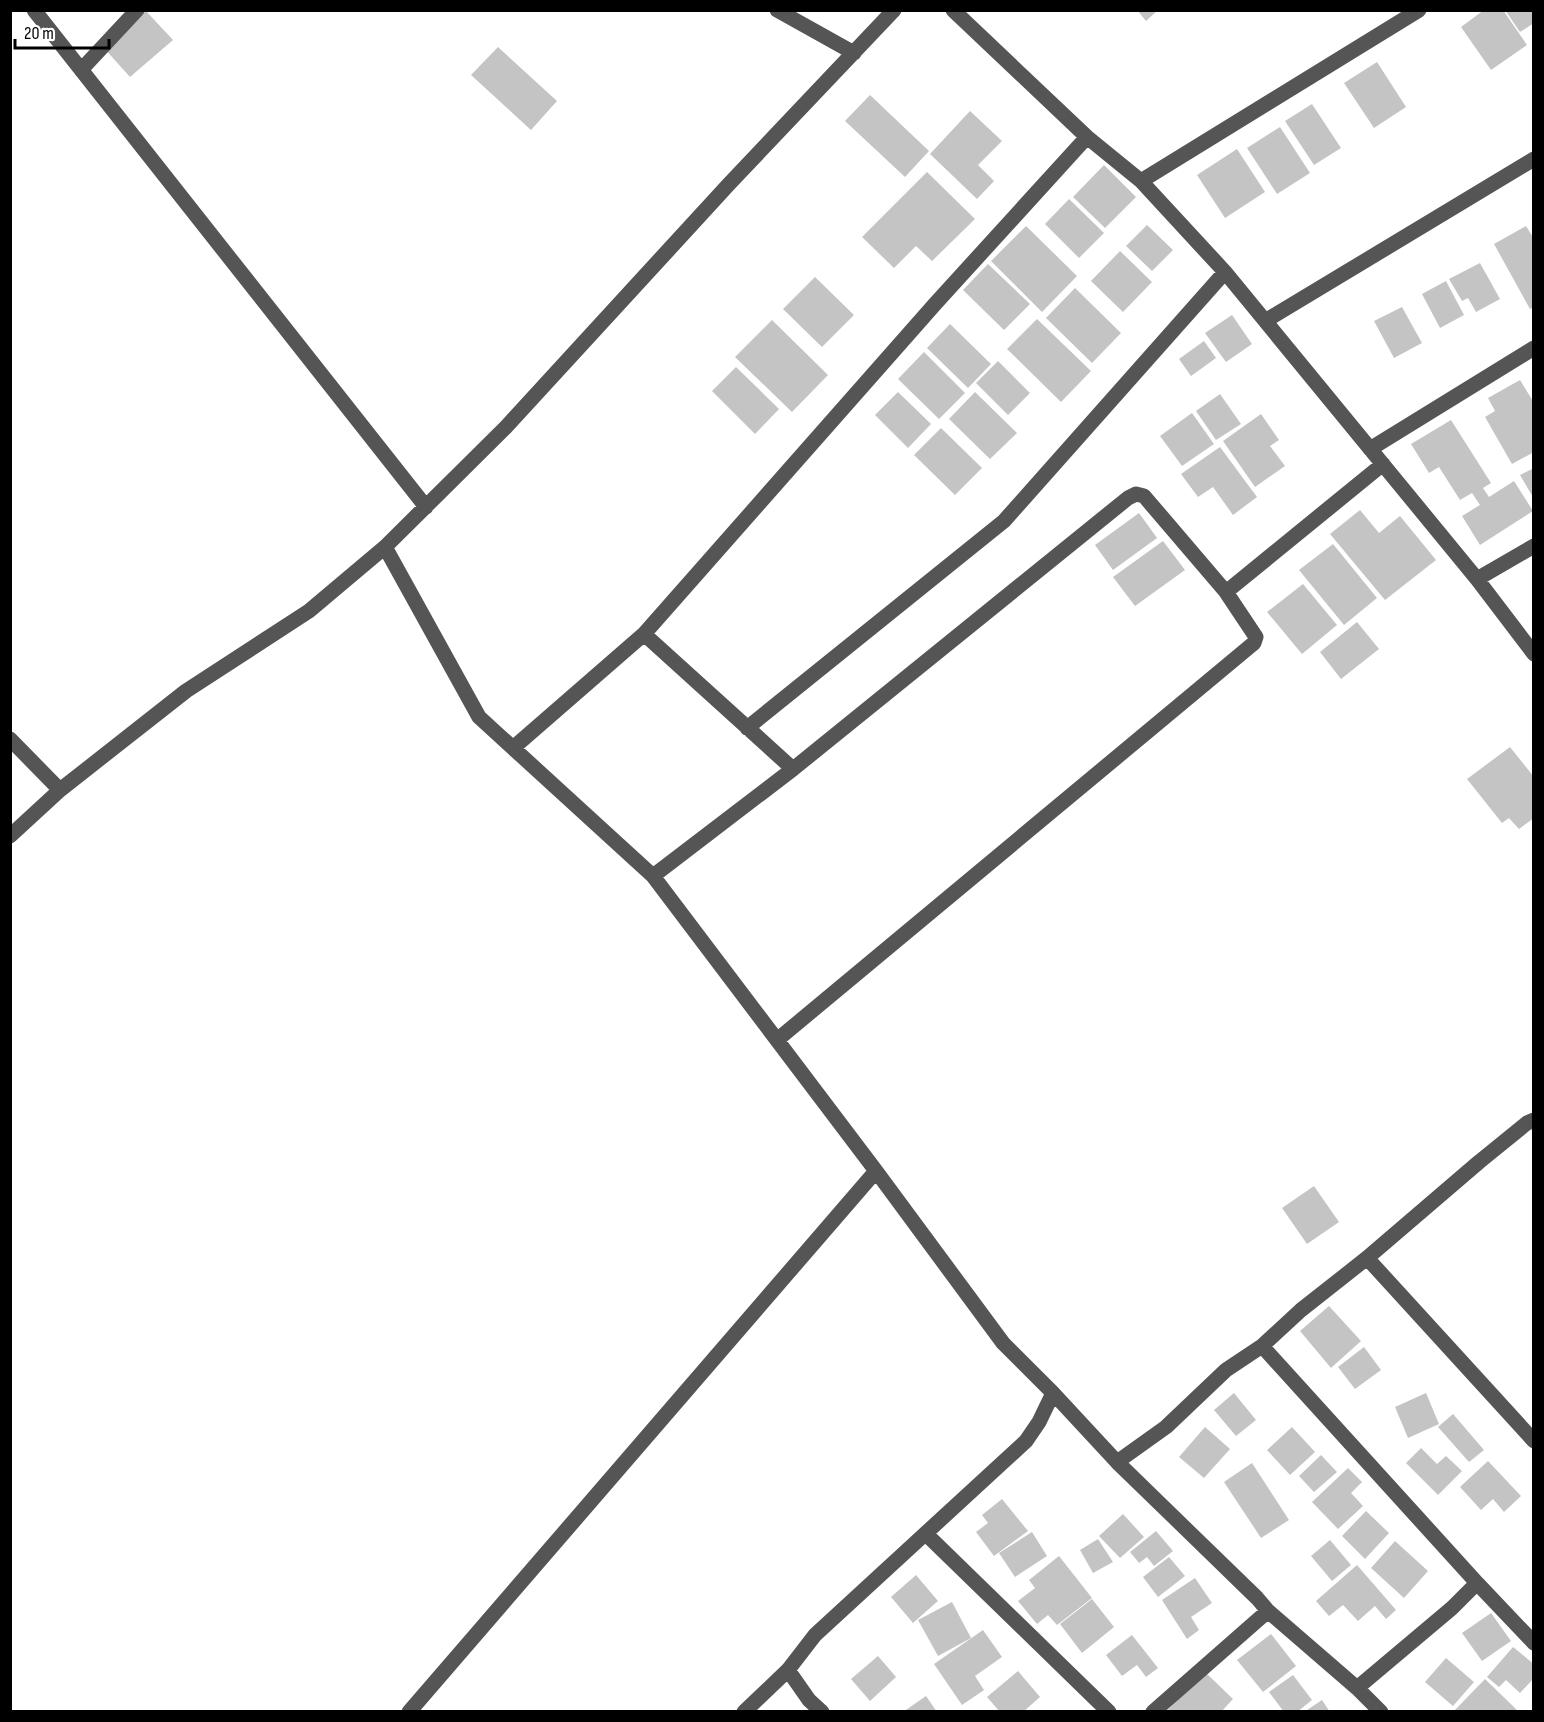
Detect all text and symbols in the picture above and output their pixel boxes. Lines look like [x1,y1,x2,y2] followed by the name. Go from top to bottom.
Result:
[15,12,110,50] scale bar
[24,23,54,44] text: 20 m

